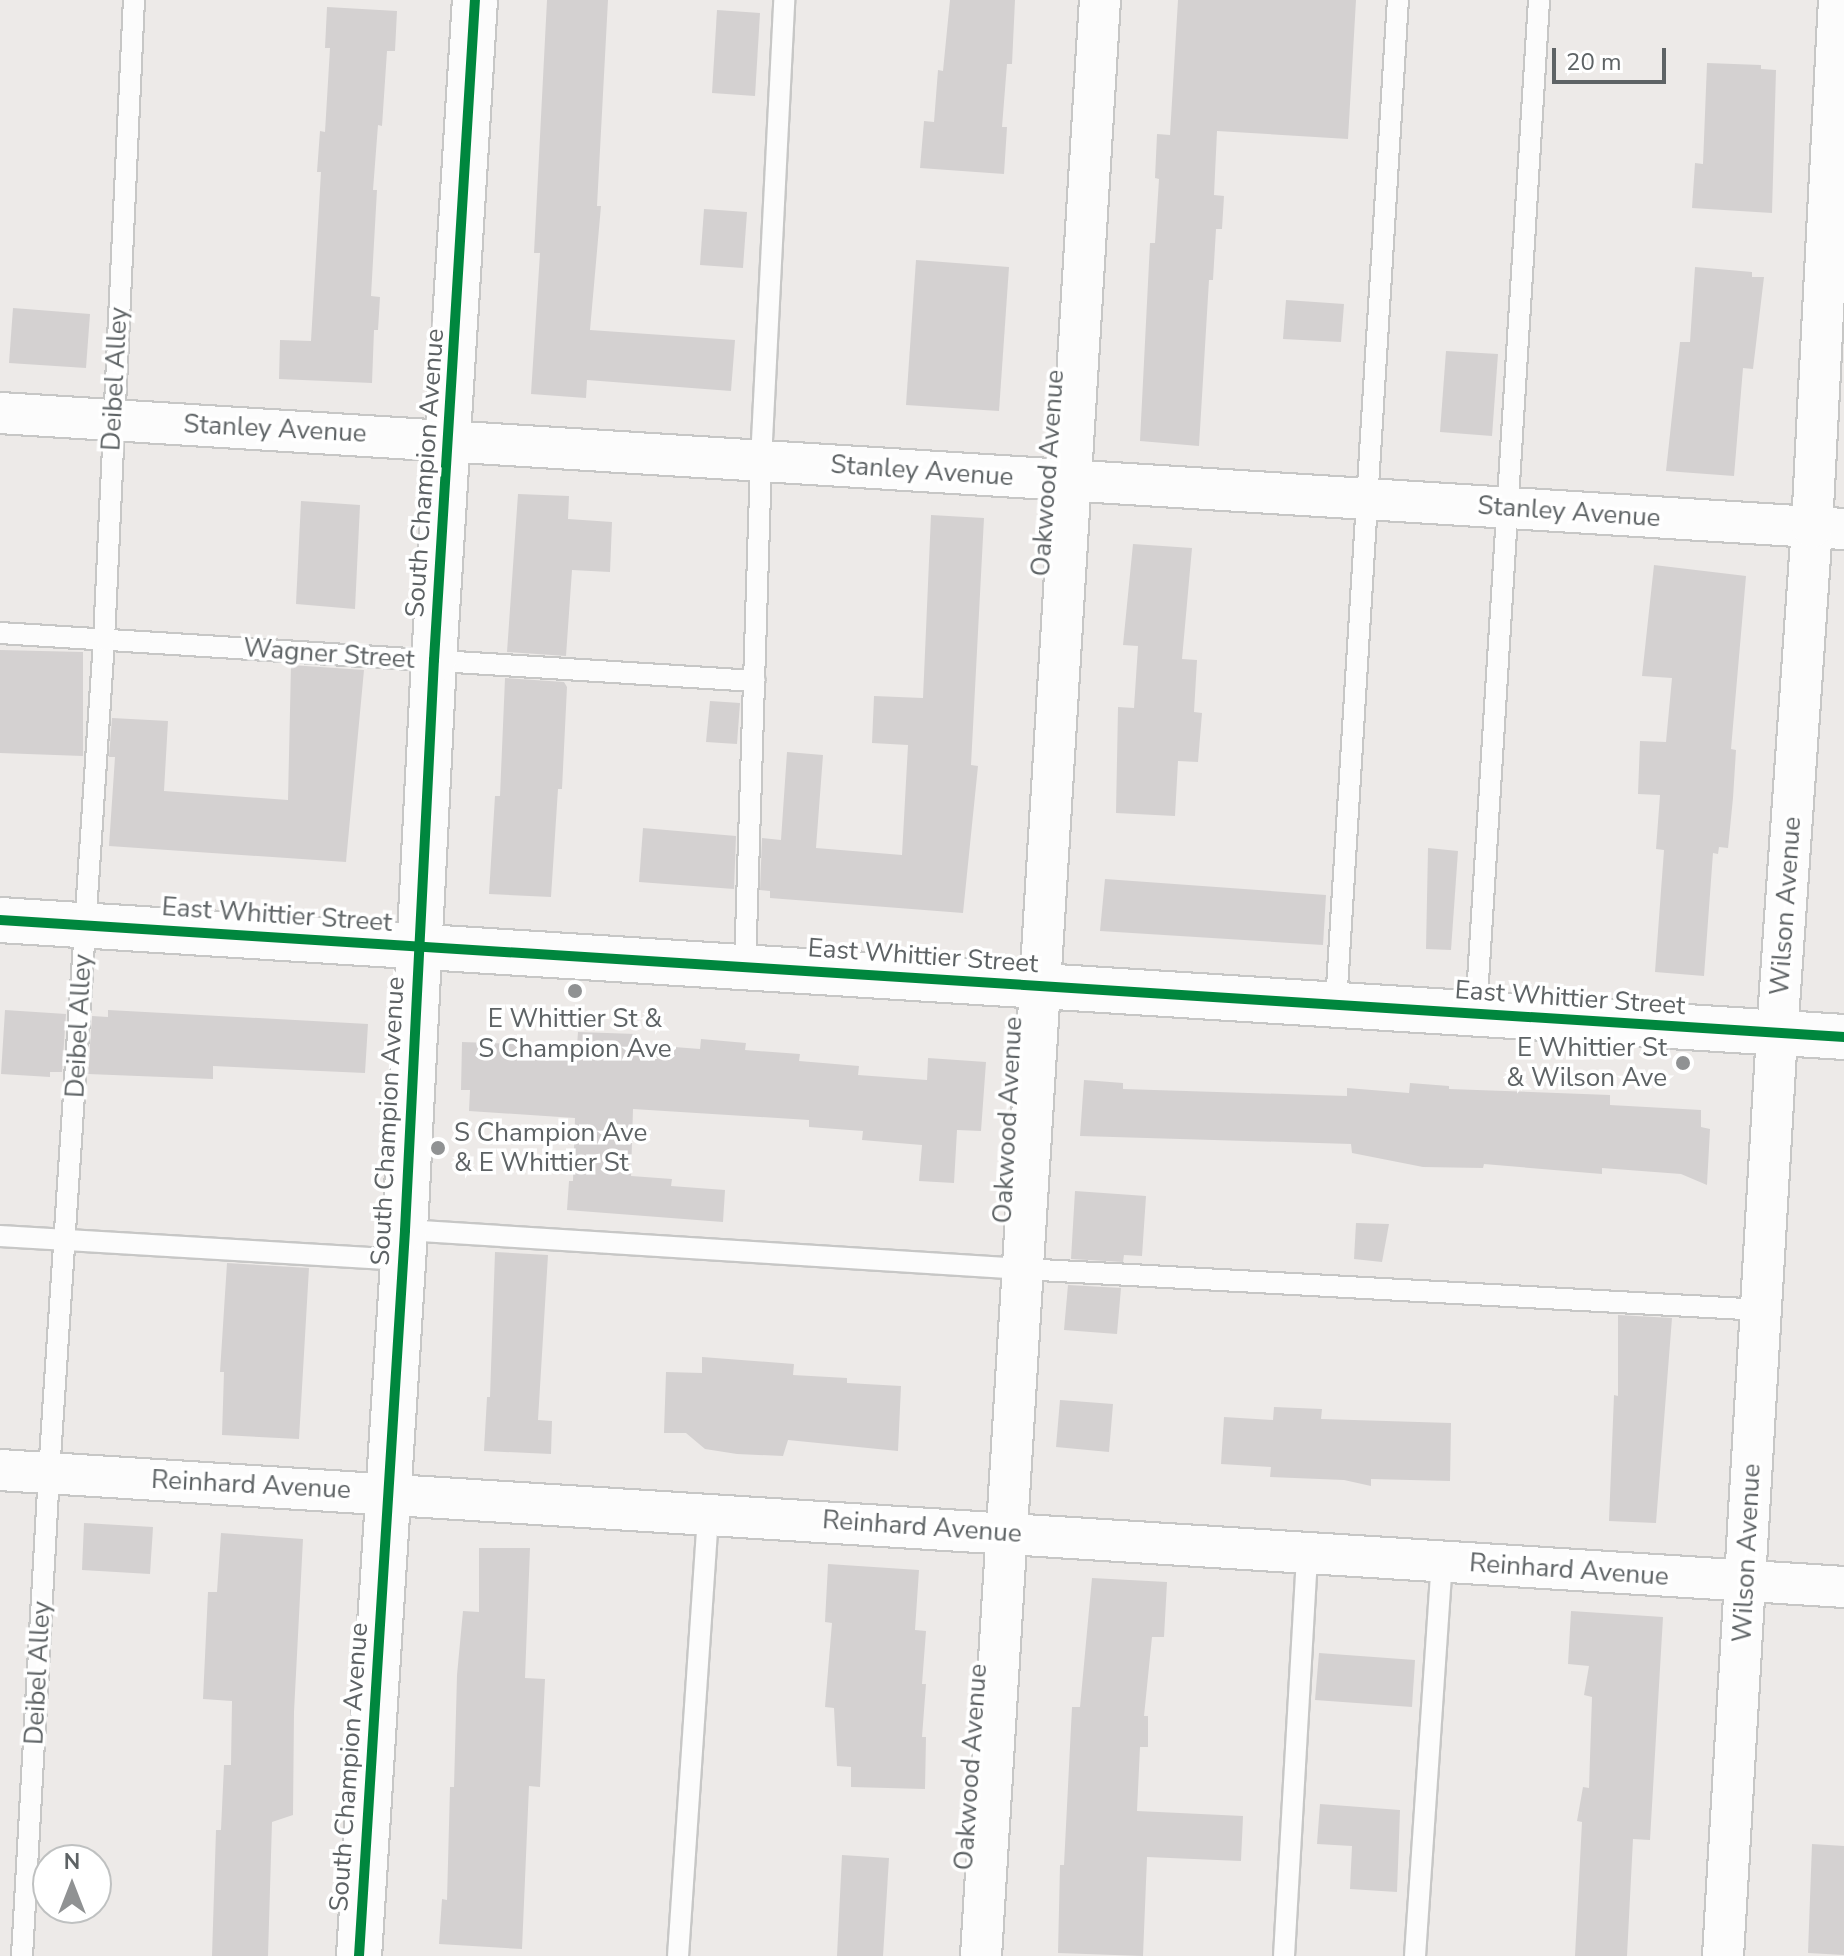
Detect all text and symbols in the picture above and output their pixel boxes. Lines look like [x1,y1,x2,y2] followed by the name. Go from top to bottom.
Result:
[1556,32,1670,82] scale bar
[1566,46,1622,78] text: 20 m
[96,306,134,452] street label: Deibel Alley
[399,328,451,618] street label: South Champion Avenue
[1025,369,1071,577] street label: Oakwood Avenue
[183,409,367,449] street label: Stanley Avenue
[829,449,1015,493] street label: Stanley Avenue
[1476,490,1662,534] street label: Stanley Avenue
[242,632,416,676] street label: Wagner Street
[1764,816,1808,996] street label: Wilson Avenue
[161,891,393,939] street label: East Whittier Street
[807,932,1039,980] street label: East Whittier Street
[60,953,98,1099] street label: Deibel Alley
[1454,974,1686,1022] street label: East Whittier Street
[365,976,411,1266] street label: South Champion Avenue
[566,982,584,1000] marker: E Whittier St & S Champion Ave
[478,1003,672,1064] place label: E Whittier St & S Champion Ave
[987,1016,1029,1224] street label: Oakwood Avenue
[1506,1032,1667,1094] place label: E Whittier St & Wilson Ave
[1674,1054,1692,1072] marker: E Whittier St & Wilson Ave
[454,1117,647,1178] place label: S Champion Ave & E Whittier St
[429,1139,447,1157] marker: S Champion Ave & E Whittier St
[1727,1463,1767,1643] street label: Wilson Avenue
[150,1464,352,1506] street label: Reinhard Avenue
[821,1504,1023,1550] street label: Reinhard Avenue
[1468,1547,1670,1593] street label: Reinhard Avenue
[19,1600,57,1746] street label: Deibel Alley
[323,1622,375,1912] street label: South Champion Avenue
[948,1663,994,1871] street label: Oakwood Avenue
[32,1844,112,1924] north arrow
[64,1847,80,1877] text: N

